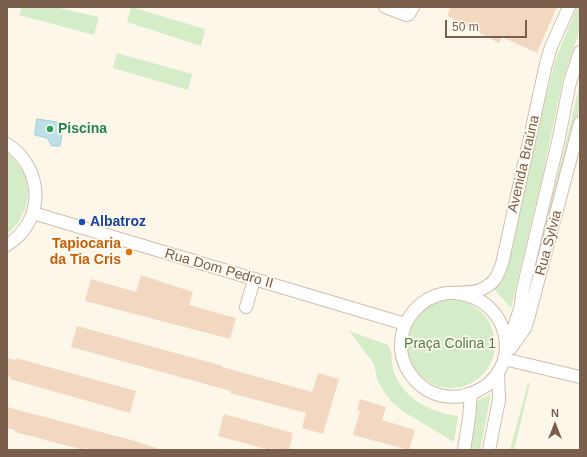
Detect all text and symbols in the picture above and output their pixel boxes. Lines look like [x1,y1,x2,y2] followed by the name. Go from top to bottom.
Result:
[447,12,529,38] scale bar
[452,20,479,34] text: 50 m
[505,114,543,214] street label: Avenida Braúna
[58,121,107,137] place label: Piscina
[45,124,55,134] marker: Piscina
[532,209,566,277] street label: Rua Sylvia
[90,214,146,230] place label: Albatroz
[77,217,87,227] marker: Albatroz
[50,236,121,268] place label: Tapiocaria da Tia Cris
[163,245,275,293] street label: Rua Dom Pedro II
[124,247,134,257] marker: Tapiocaria da Tia Cris
[404,336,496,352] park label: Praça Colina 1
[535,405,575,445] north arrow
[551,407,559,419] text: N

